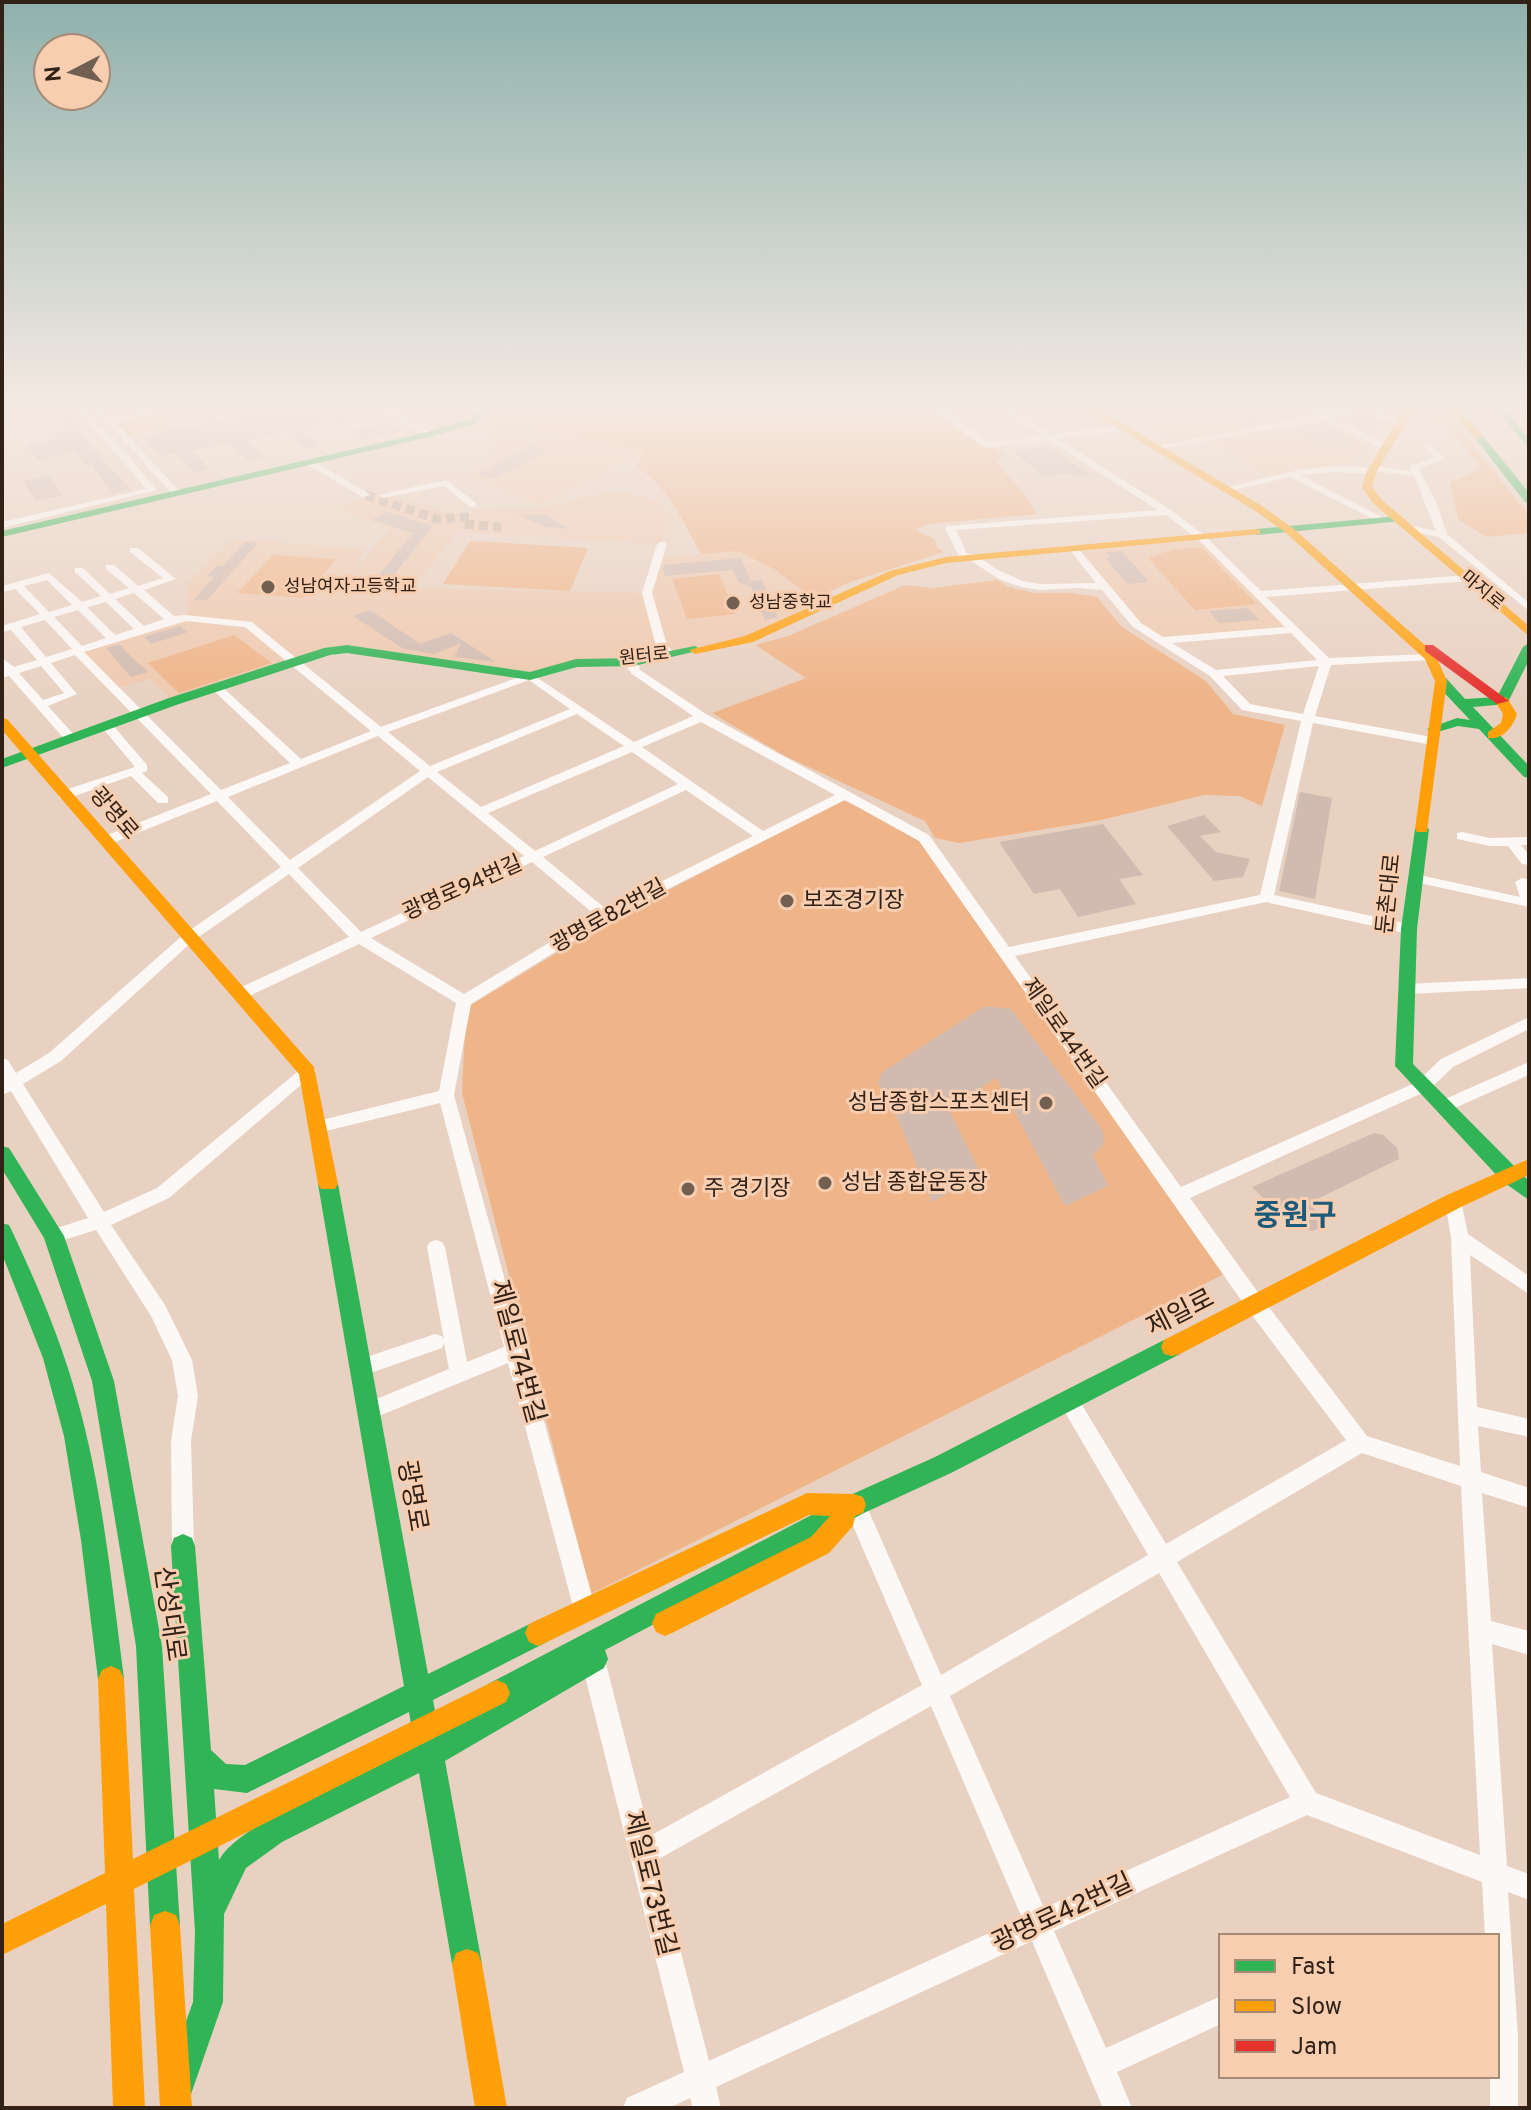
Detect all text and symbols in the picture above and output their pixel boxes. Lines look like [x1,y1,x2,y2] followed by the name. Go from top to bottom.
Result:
[32,32,112,112] north arrow
[40,65,69,83] text: N
[1456,566,1508,616] street label: 마지로
[284,576,416,599] place label: 성남여자고등학교
[259,578,277,596] marker: 성남여자고등학교
[749,592,832,615] place label: 성남중학교
[724,594,742,612] marker: 성남중학교
[618,643,670,671] street label: 원터로
[83,782,143,846] street label: 광명로
[399,851,527,927] street label: 광명로94번길
[1372,852,1408,936] street label: 둔촌대로
[547,874,671,960] street label: 광명로82번길
[803,888,904,915] place label: 보조경기장
[778,892,796,910] marker: 보조경기장
[1015,974,1111,1094] street label: 제일로44번길
[848,1090,1030,1117] place label: 성남종합스포츠센터
[1037,1094,1055,1112] marker: 성남종합스포츠센터
[841,1170,988,1197] place label: 성남 종합운동장
[816,1174,834,1192] marker: 성남 종합운동장
[704,1176,790,1203] place label: 주 경기장
[679,1180,697,1198] marker: 주 경기장
[1254,1199,1336,1236] district label: 중원구
[481,1277,551,1427] street label: 제일로74번길
[1142,1283,1220,1345] street label: 제일로
[389,1458,433,1534] street label: 광명로
[145,1564,191,1664] street label: 산성대로
[615,1808,683,1960] street label: 제일로73번길
[987,1867,1139,1961] street label: 광명로42번길
[1219,1934,1499,2078] legend
[1291,1953,1335,1983] text: Fast
[1291,1993,1342,2023] text: Slow
[1291,2033,1337,2063] text: Jam

